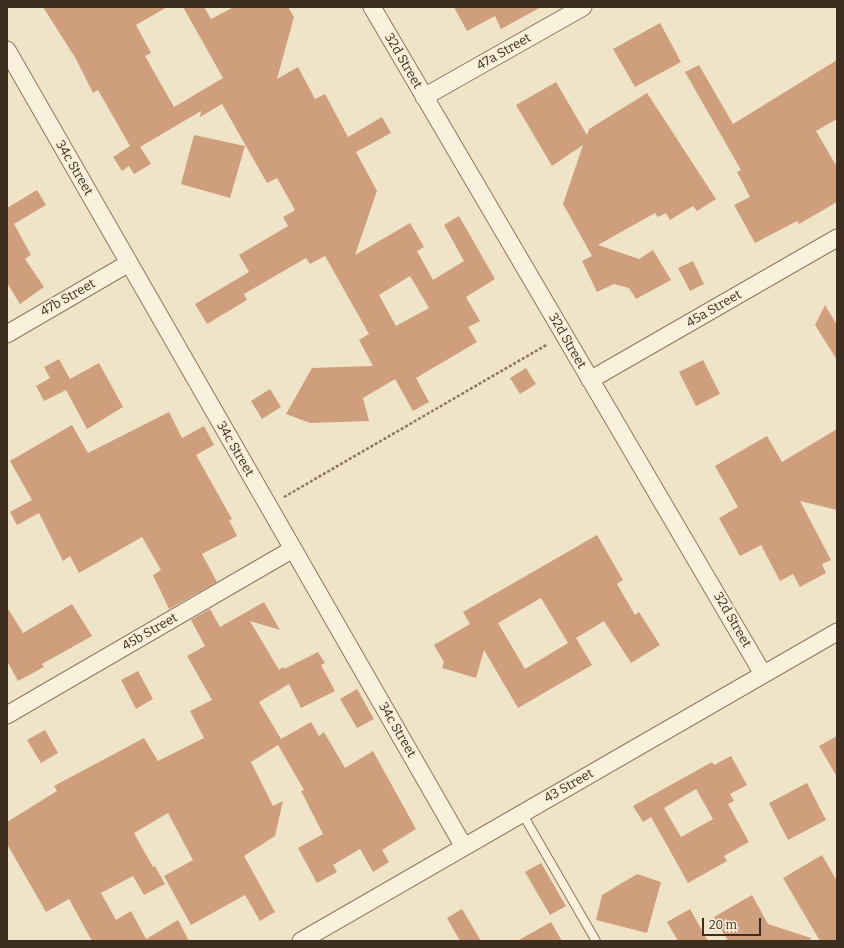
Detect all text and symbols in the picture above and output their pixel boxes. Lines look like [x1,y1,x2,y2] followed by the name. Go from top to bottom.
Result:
[381,30,425,92] street label: 32d Street
[474,30,534,74] street label: 47a Street
[52,138,96,198] street label: 34c Street
[38,276,98,320] street label: 47b Street
[684,287,744,331] street label: 45a Street
[545,310,589,372] street label: 32d Street
[213,419,257,479] street label: 34c Street
[710,589,754,651] street label: 32d Street
[120,610,180,654] street label: 45b Street
[375,700,419,760] street label: 34c Street
[542,766,596,806] street label: 43 Street
[704,910,763,936] scale bar
[709,918,737,932] text: 20 m

